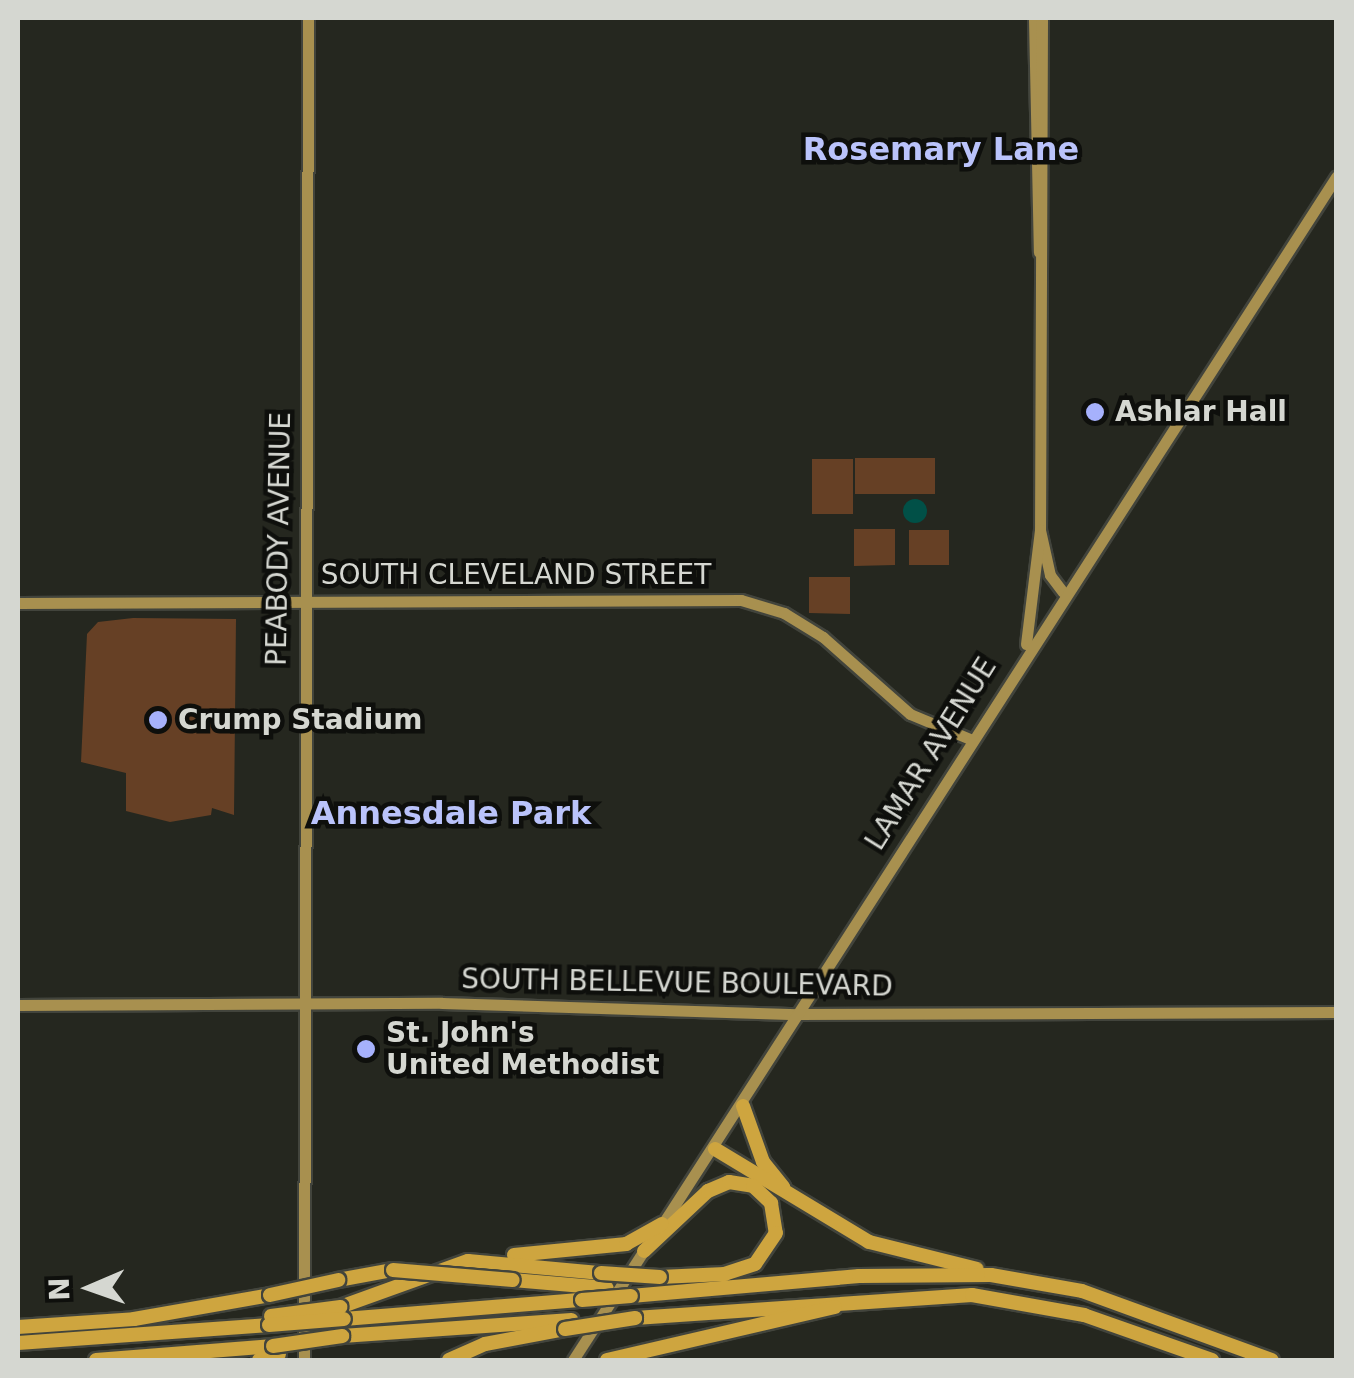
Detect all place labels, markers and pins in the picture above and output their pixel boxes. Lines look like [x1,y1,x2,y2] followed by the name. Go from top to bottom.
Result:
[1115,395,1287,429] place label: Ashlar Hall
[1084,401,1106,423] marker: Ashlar Hall
[178,703,422,737] place label: Crump Stadium
[147,709,169,731] marker: Crump Stadium
[386,1016,660,1082] place label: St. John's United Methodist
[355,1038,377,1060] marker: St. John's United Methodist

